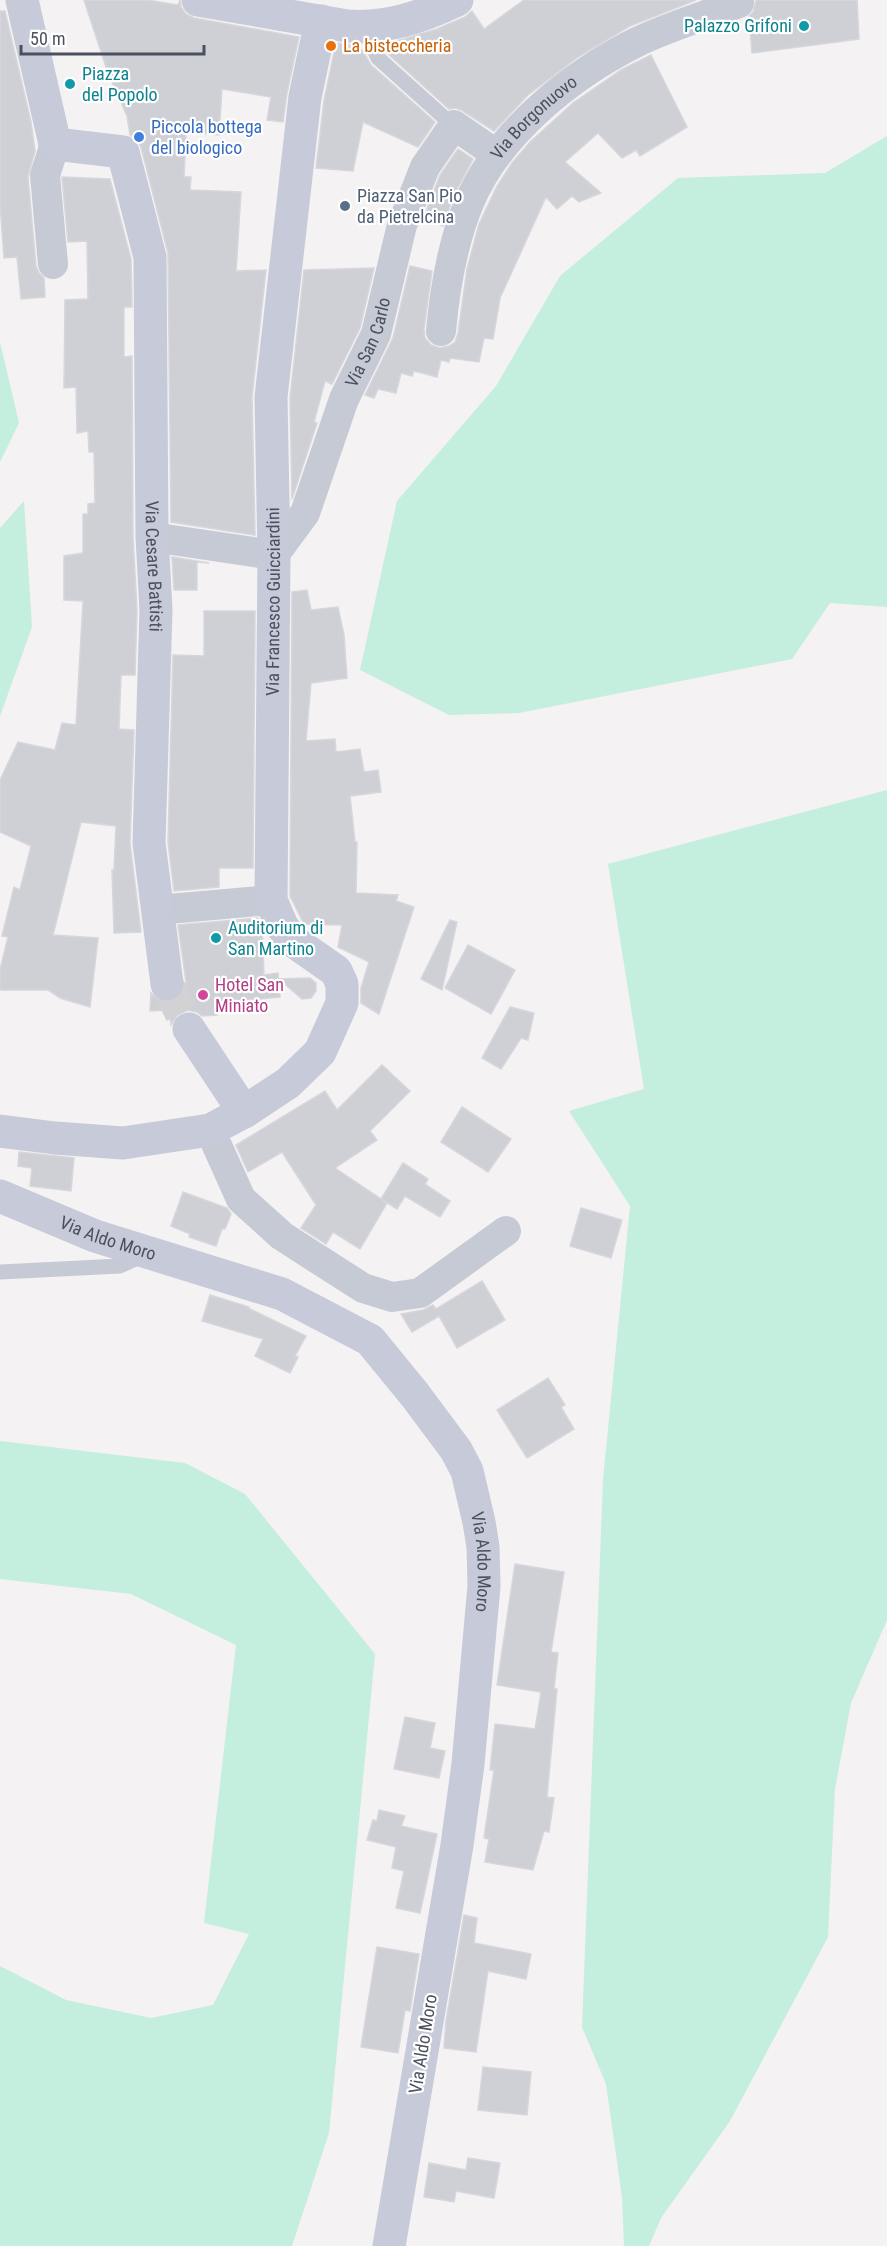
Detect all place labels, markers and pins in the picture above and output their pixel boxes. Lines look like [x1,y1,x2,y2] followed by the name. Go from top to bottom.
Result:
[684,15,792,36] place label: Palazzo Grifoni
[797,19,811,33] marker: Palazzo Grifoni
[343,35,451,56] place label: La bisteccheria
[324,39,338,53] marker: La bisteccheria
[82,63,158,105] place label: Piazza del Popolo
[63,77,77,91] marker: Piazza del Popolo
[151,116,262,158] place label: Piccola bottega del biologico
[132,130,146,144] marker: Piccola bottega del biologico
[357,185,462,227] place label: Piazza San Pio da Pietrelcina
[338,199,352,213] marker: Piazza San Pio da Pietrelcina
[228,917,323,959] place label: Auditorium di San Martino
[209,931,223,945] marker: Auditorium di San Martino
[215,974,284,1016] place label: Hotel San Miniato
[196,988,210,1002] marker: Hotel San Miniato

